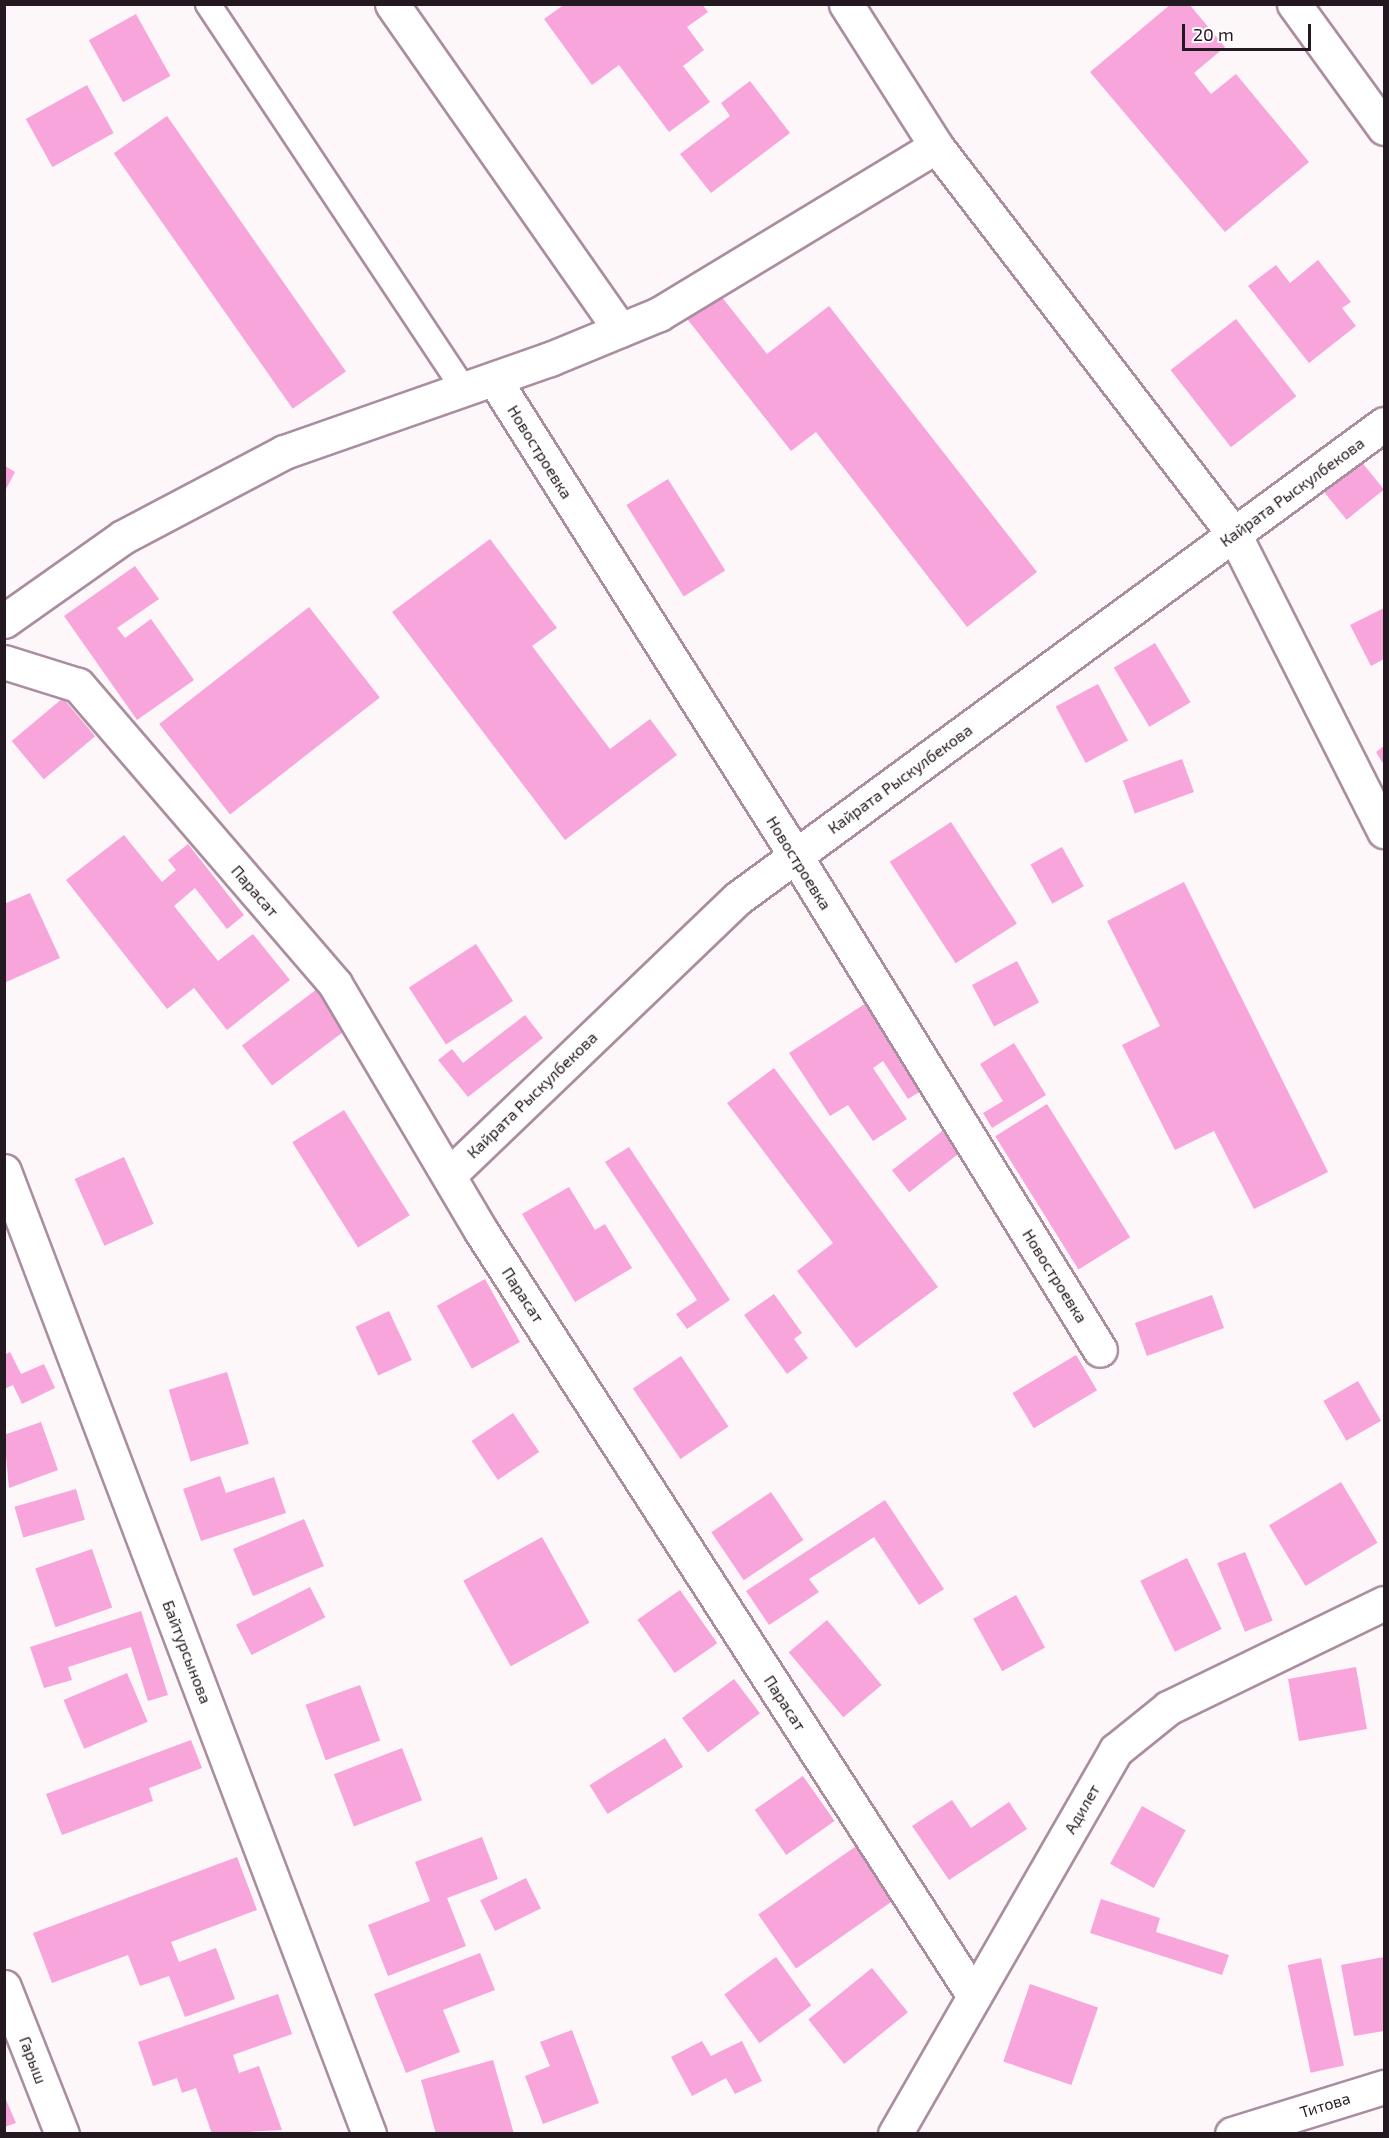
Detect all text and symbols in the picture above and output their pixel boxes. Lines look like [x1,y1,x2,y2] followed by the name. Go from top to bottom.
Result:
[1185,12,1314,50] scale bar
[1193,23,1234,45] text: 20 m
[504,402,576,502] street label: Новостроевка
[1216,433,1368,551] street label: Кайрата Рыскулбекова
[824,720,976,838] street label: Кайрата Рыскулбекова
[763,813,835,913] street label: Новостроевка
[227,861,283,921] street label: Парасат
[463,1028,601,1162] street label: Кайрата Рыскулбекова
[1019,1226,1091,1326] street label: Новостроевка
[498,1264,548,1326] street label: Парасат
[158,1598,216,1706] street label: Байтурсынова
[760,1672,810,1734] street label: Парасат
[1060,1781,1104,1837] street label: Адилет
[15,2034,51,2086] street label: Гарыш
[1297,2088,1353,2122] street label: Титова

